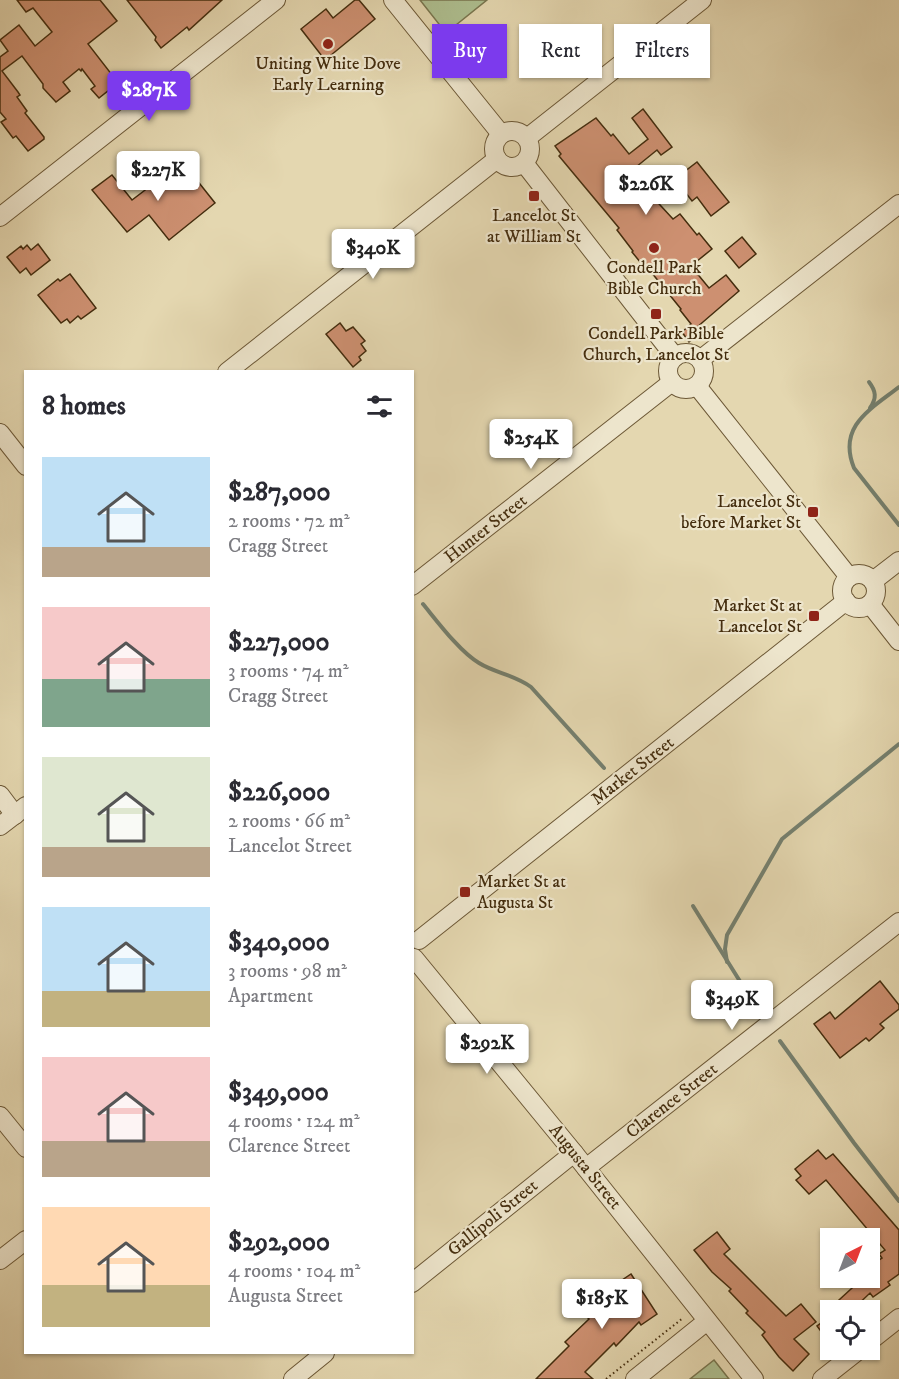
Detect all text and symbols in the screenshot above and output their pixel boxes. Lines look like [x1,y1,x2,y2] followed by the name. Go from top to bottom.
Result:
[432,24,507,78] chip: Buy
[519,24,602,78] chip: Rent
[614,24,710,78] chip: Filters
[321,37,335,51] marker: Uniting White Dove Early Learning
[255,53,401,96] place label: Uniting White Dove Early Learning
[107,71,191,122] pin: $287K
[121,78,177,103] text: $287K
[116,151,200,202] pin: $227K
[131,158,185,183] text: $227K
[604,165,688,216] pin: $226K
[618,172,674,197] text: $226K
[527,189,541,203] marker: Lancelot St at William St
[487,205,581,248] place label: Lancelot St at William St
[331,229,415,280] pin: $340K
[346,236,400,261] text: $340K
[647,241,661,255] marker: Condell Park Bible Church
[607,257,702,300] place label: Condell Park Bible Church
[649,307,663,321] marker: Condell Park Bible Church, Lancelot St
[583,323,730,366] place label: Condell Park Bible Church, Lancelot St
[42,390,126,423] text: 8 homes
[363,390,396,423] icon: filters
[489,419,573,470] pin: $254K
[503,426,559,451] text: $254K
[228,476,330,509] text: $287,000
[90,481,162,553] icon: home
[440,490,532,568] street label: Hunter Street
[681,491,801,534] place label: Lancelot St before Market St
[806,505,820,519] marker: Lancelot St before Market St
[228,509,350,534] text: 2 rooms · 72 m²
[228,534,328,559] text: Cragg Street
[713,595,802,638] place label: Market St at Lancelot St
[807,609,821,623] marker: Market St at Lancelot St
[228,626,330,659] text: $227,000
[90,631,162,703] icon: home
[228,659,349,684] text: 3 rooms · 74 m²
[228,684,328,709] text: Cragg Street
[587,732,679,810] street label: Market Street
[228,776,330,809] text: $226,000
[90,781,162,853] icon: home
[228,809,350,834] text: 2 rooms · 66 m²
[228,834,352,859] text: Lancelot Street
[477,871,566,914] place label: Market St at Augusta St
[458,885,472,899] marker: Market St at Augusta St
[228,926,330,959] text: $340,000
[90,931,162,1003] icon: home
[228,959,347,984] text: 3 rooms · 98 m²
[690,980,774,1031] pin: $349K
[228,984,313,1009] text: Apartment
[705,987,759,1012] text: $349K
[445,1024,529,1075] pin: $292K
[460,1031,514,1056] text: $292K
[622,1058,722,1144] street label: Clarence Street
[228,1076,329,1109] text: $349,000
[90,1081,162,1153] icon: home
[228,1109,360,1134] text: 4 rooms · 124 m²
[544,1120,626,1214] street label: Augusta Street
[228,1134,350,1159] text: Clarence Street
[443,1175,543,1261] street label: Gallipoli Street
[228,1226,330,1259] text: $292,000
[820,1228,880,1288] north arrow
[820,1228,880,1360] map controls
[90,1231,162,1303] icon: home
[228,1259,360,1284] text: 4 rooms · 104 m²
[560,1279,644,1330] pin: $185K
[228,1284,343,1309] text: Augusta Street
[576,1286,628,1311] text: $185K
[820,1300,880,1360] button: locate

